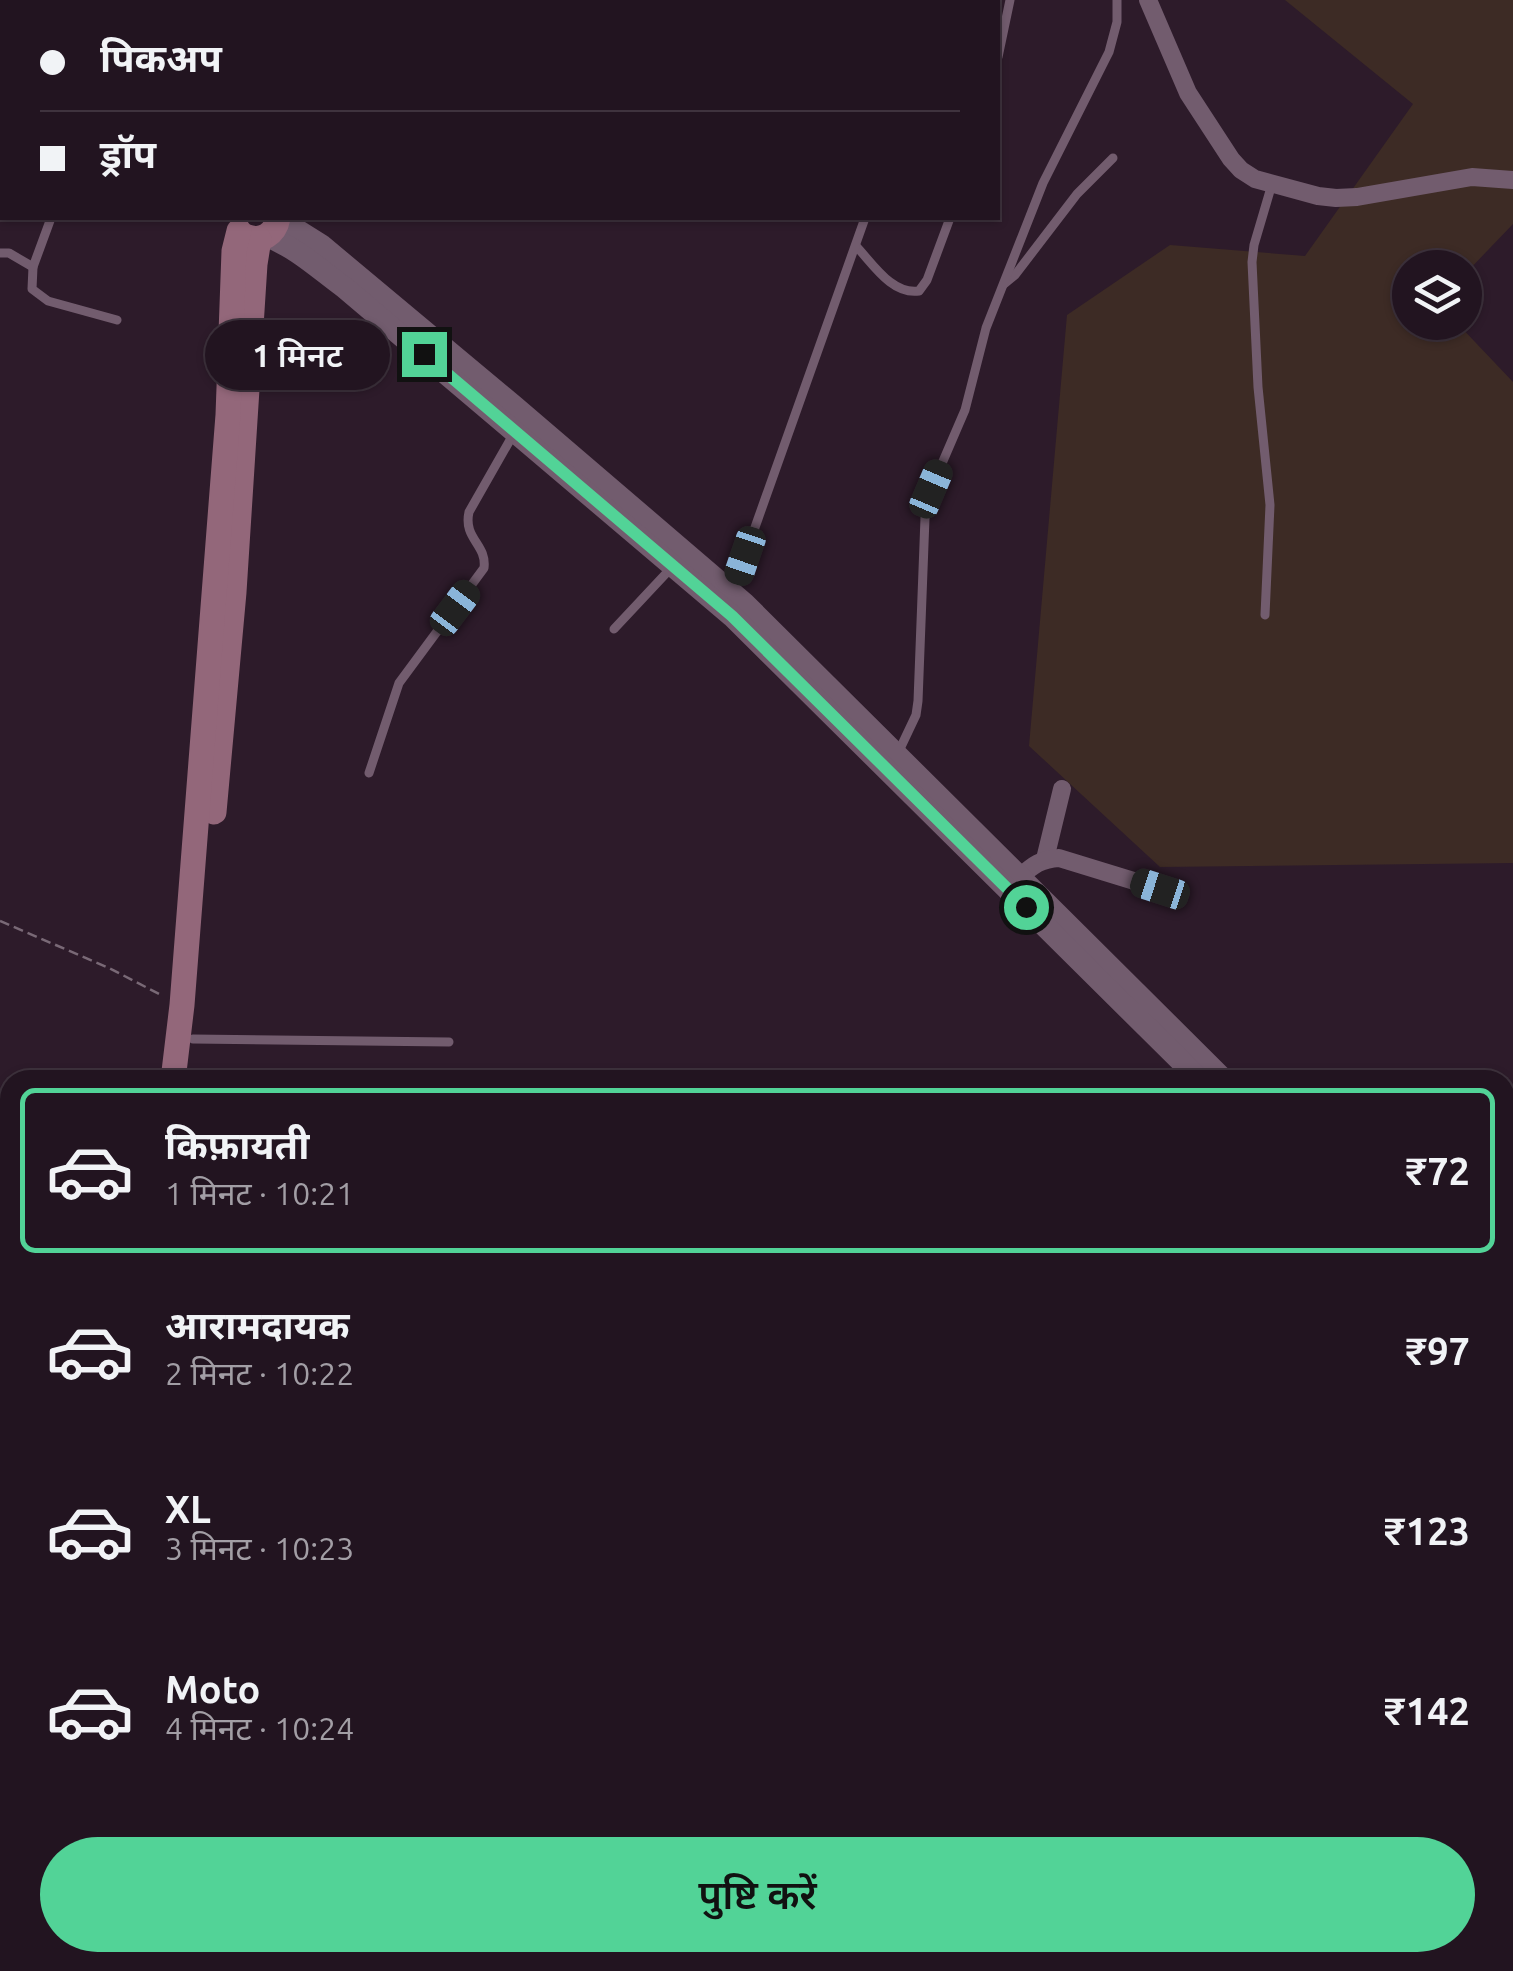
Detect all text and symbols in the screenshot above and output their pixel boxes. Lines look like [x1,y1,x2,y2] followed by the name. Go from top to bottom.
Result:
[100,37,222,79] text: पिकअप
[100,133,156,175] text: ड्रॉप
[1392,250,1482,340] map controls
[1392,250,1482,340] button: layers
[204,319,389,389] callout: 1 मिनट
[402,332,447,377] route end
[252,337,343,373] text: 1 मिनट
[905,456,957,522] car
[721,523,769,589] car
[425,575,485,641] car
[1127,865,1193,913] car
[1004,885,1049,930] route start
[165,1124,309,1166] text: किफ़ायती
[45,1126,135,1216] icon: car
[1406,1150,1470,1192] text: ₹72
[165,1175,354,1211] text: 1 मिनट · 10:21
[165,1304,349,1346] text: आरामदायक
[45,1306,135,1396] icon: car
[1406,1330,1470,1372] text: ₹97
[165,1355,354,1391] text: 2 मिनट · 10:22
[45,1486,135,1576] icon: car
[165,1488,211,1530] text: XL
[1384,1510,1470,1552] text: ₹123
[165,1530,354,1566] text: 3 मिनट · 10:23
[45,1666,135,1756] icon: car
[165,1668,260,1710] text: Moto
[1384,1690,1470,1732] text: ₹142
[165,1710,354,1746] text: 4 मिनट · 10:24
[40,1837,1475,1952] button: पुष्टि करें

